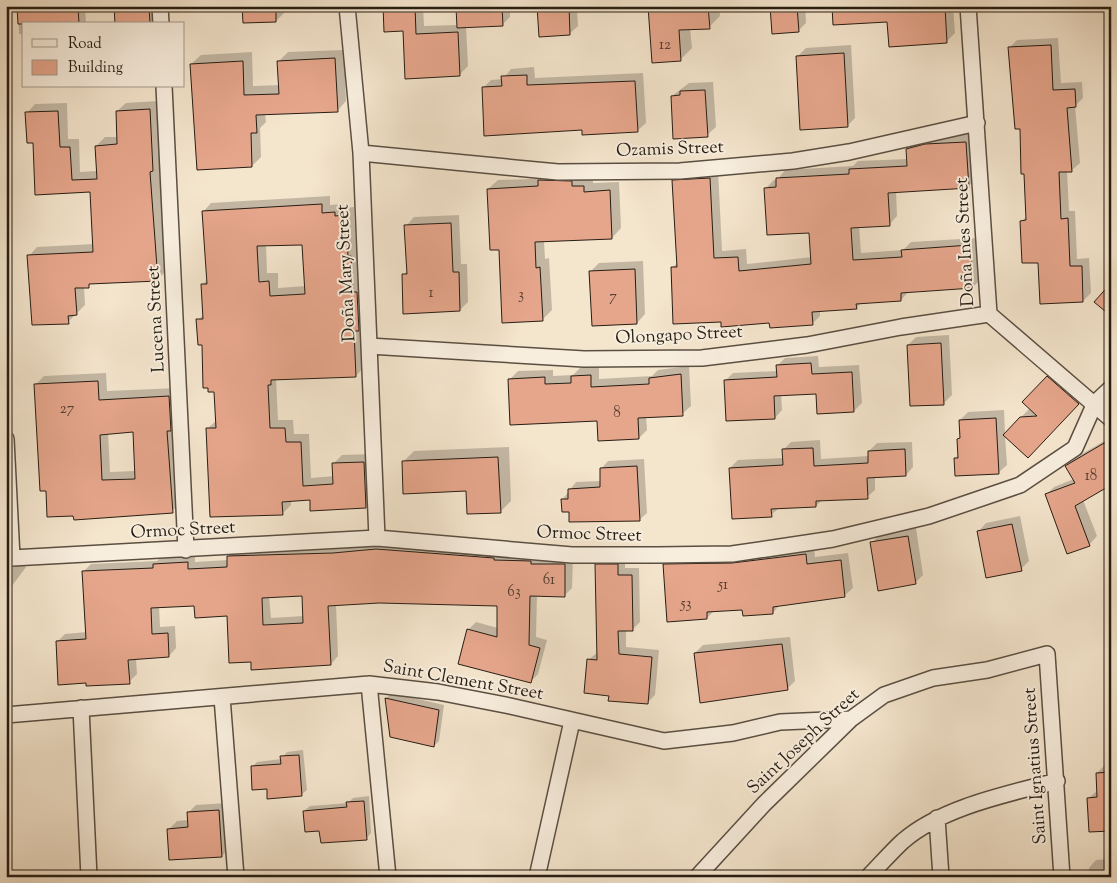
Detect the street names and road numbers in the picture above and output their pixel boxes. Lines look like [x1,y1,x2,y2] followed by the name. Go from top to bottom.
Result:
[616,135,724,165] street label: Ozamis Street
[950,177,982,307] street label: Doña Ines Street
[330,204,364,342] street label: Doña Mary Street
[141,265,173,373] street label: Lucena Street
[615,320,743,352] street label: Olongapo Street
[130,515,236,547] street label: Ormoc Street
[536,520,642,550] street label: Ormoc Street
[381,654,545,708] street label: Saint Clement Street
[742,683,866,801] street label: Saint Joseph Street
[1018,687,1054,845] street label: Saint Ignatius Street

